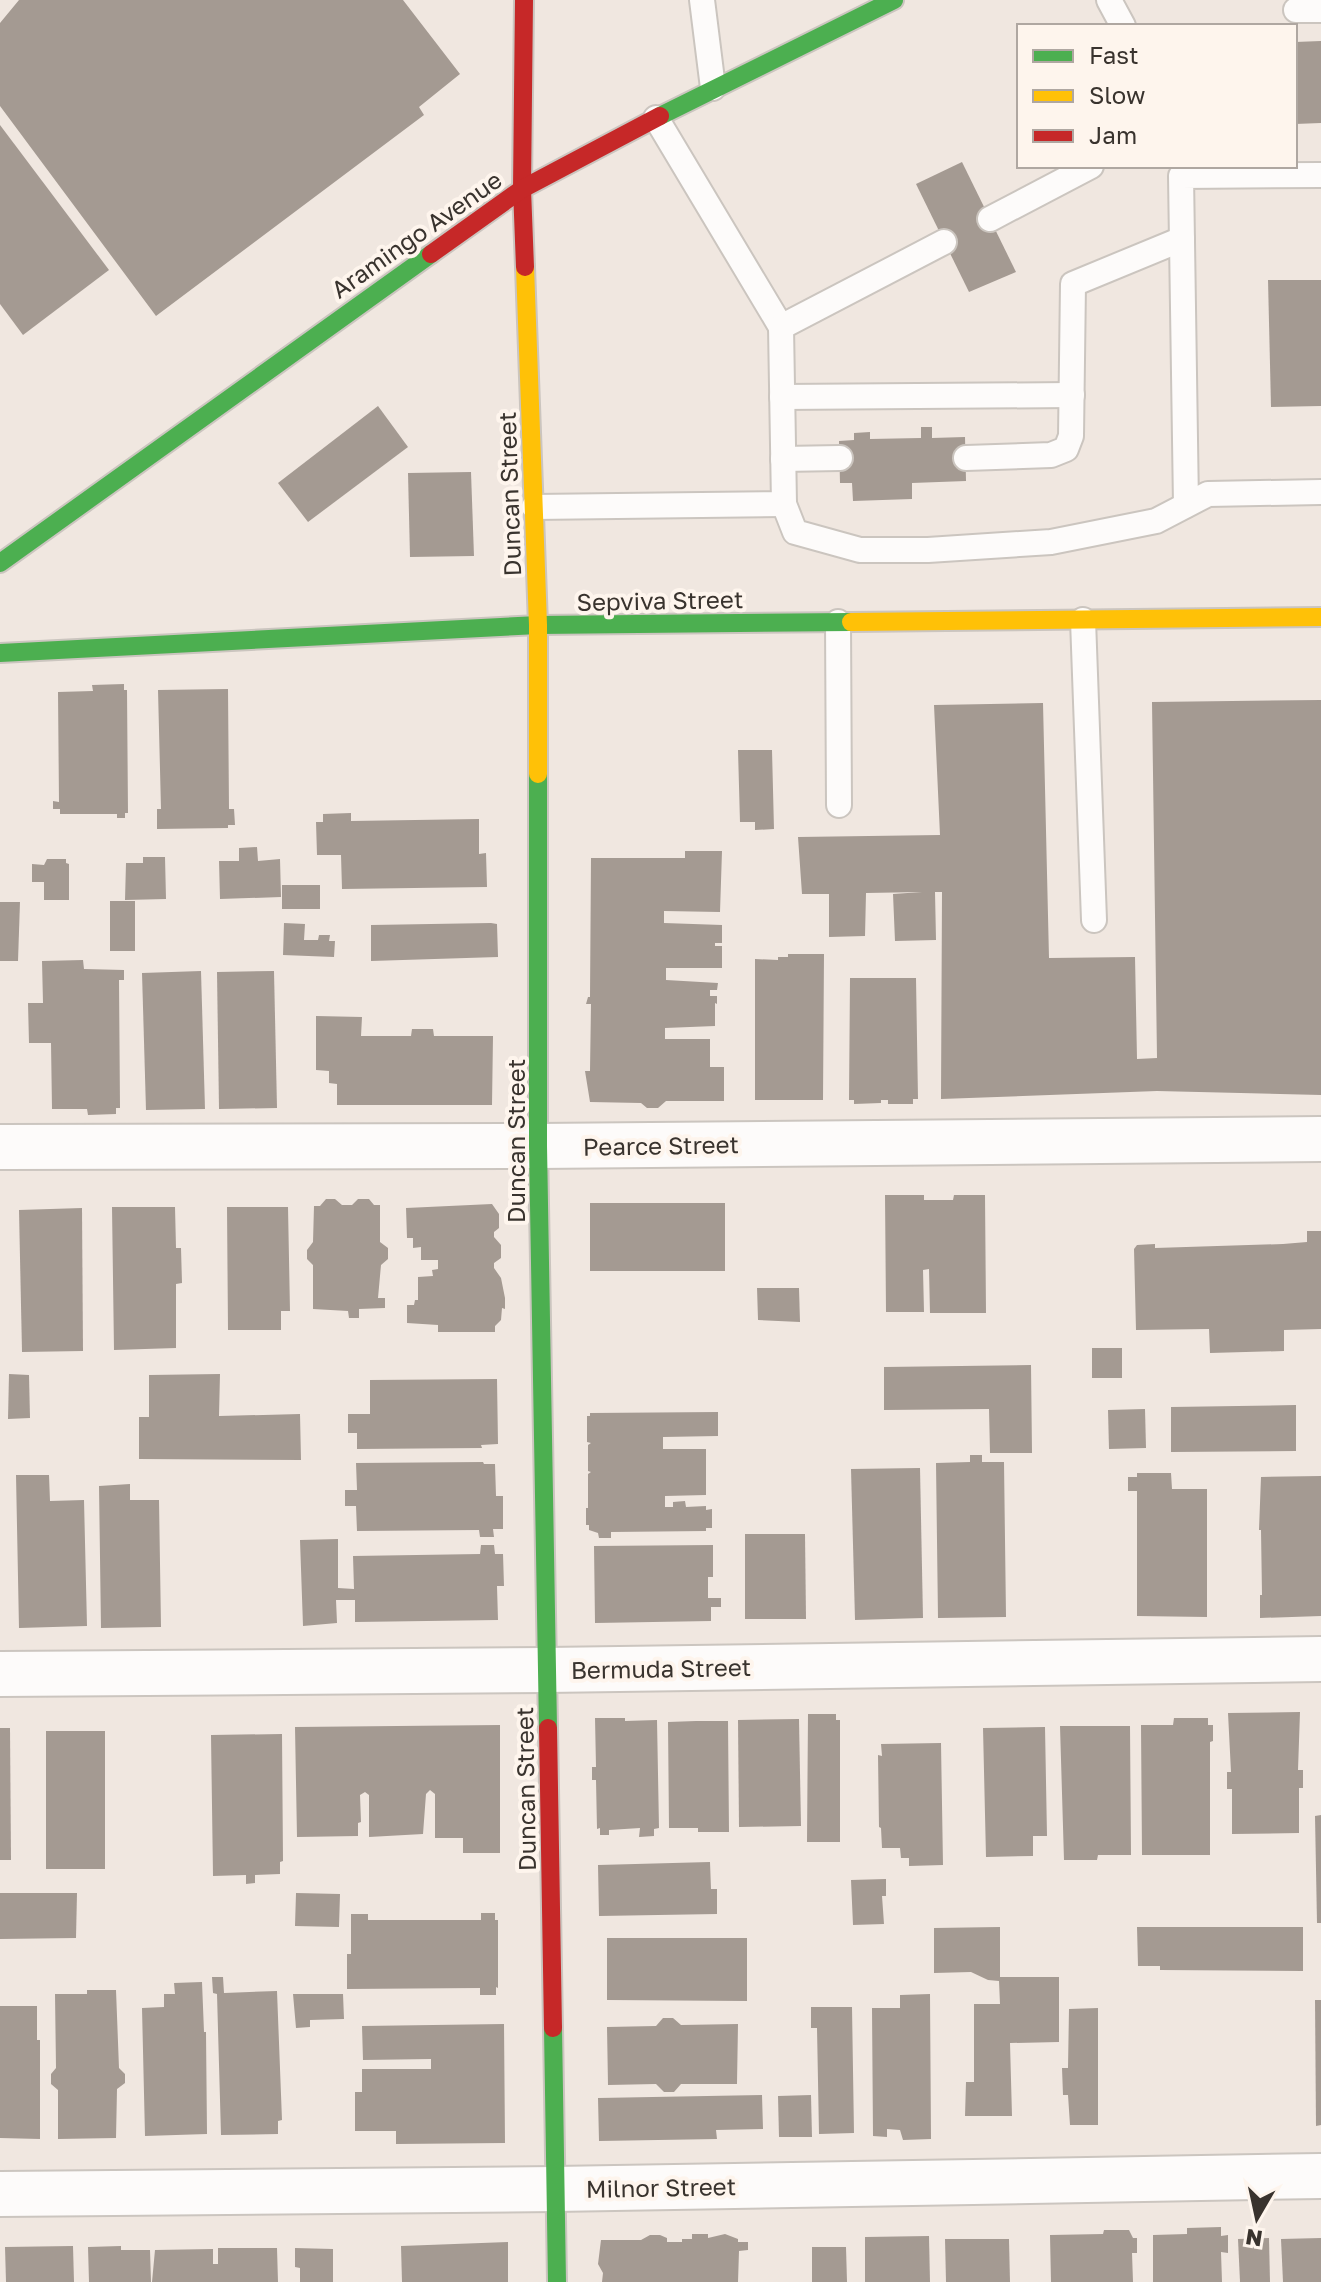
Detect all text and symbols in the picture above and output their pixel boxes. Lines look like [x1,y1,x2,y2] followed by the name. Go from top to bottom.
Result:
[1017,24,1297,168] legend
[1089,40,1139,69] text: Fast
[1089,80,1145,109] text: Slow
[1089,120,1137,149] text: Jam
[325,164,507,304] street label: Aramingo Avenue
[492,411,526,577] street label: Duncan Street
[576,584,744,616] street label: Sepviva Street
[501,1059,530,1223] street label: Duncan Street
[583,1129,739,1161] street label: Pearce Street
[571,1652,751,1684] street label: Bermuda Street
[509,1706,541,1872] street label: Duncan Street
[586,2171,736,2203] street label: Milnor Street
[1217,2178,1297,2258] north arrow
[1243,2224,1264,2253] text: N

